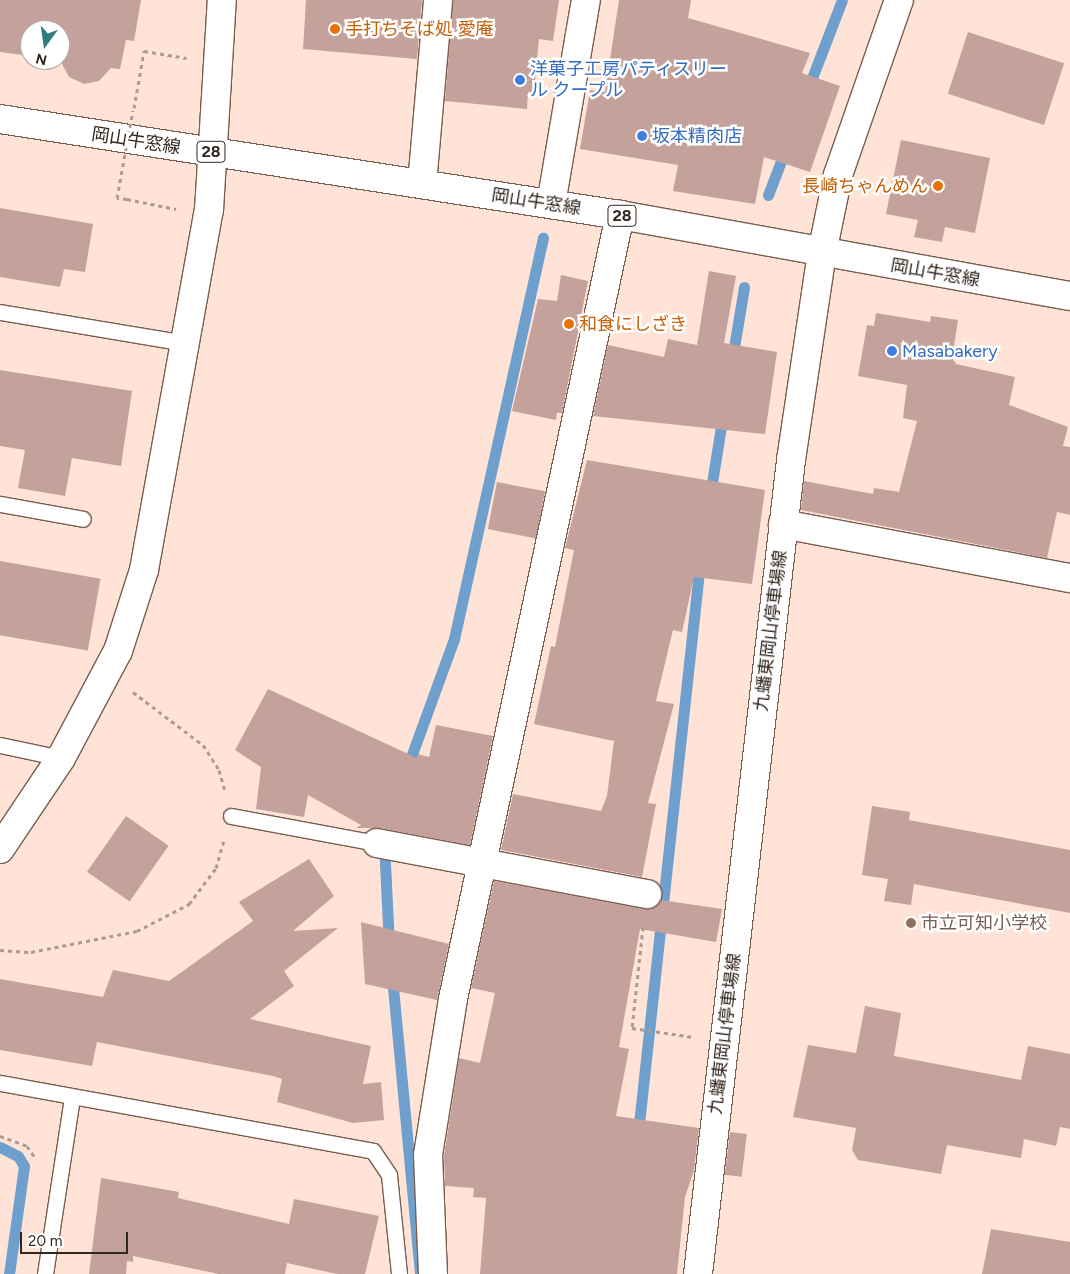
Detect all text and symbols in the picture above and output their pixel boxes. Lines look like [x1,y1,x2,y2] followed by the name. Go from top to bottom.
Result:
[345,18,493,40] place label: 手打ちそば処 愛庵
[20,20,70,70] north arrow
[329,23,341,35] marker: 手打ちそば処 愛庵
[34,50,49,69] text: N
[530,59,728,102] place label: 洋菓子工房パティスリー ル クープル
[514,74,526,86] marker: 洋菓子工房パティスリー ル クープル
[90,123,182,159] street label: 岡山牛窓線
[652,125,742,147] place label: 坂本精肉店
[636,130,648,142] marker: 坂本精肉店
[196,138,226,166] road number: 28
[802,175,928,197] place label: 長崎ちゃんめん
[932,180,944,192] marker: 長崎ちゃんめん
[490,184,582,220] street label: 岡山牛窓線
[607,202,637,230] road number: 28
[889,255,981,291] street label: 岡山牛窓線
[579,313,687,335] place label: 和食にしざき
[563,318,575,330] marker: 和食にしざき
[902,340,998,362] place label: Masabakery
[886,345,898,357] marker: Masabakery
[750,549,792,713] street label: 九蟠東岡山停車場線
[921,912,1047,934] place label: 市立可知小学校
[905,917,917,929] marker: 市立可知小学校
[704,952,746,1116] street label: 九蟠東岡山停車場線
[22,1222,130,1254] scale bar
[28,1232,62,1250] text: 20 m

